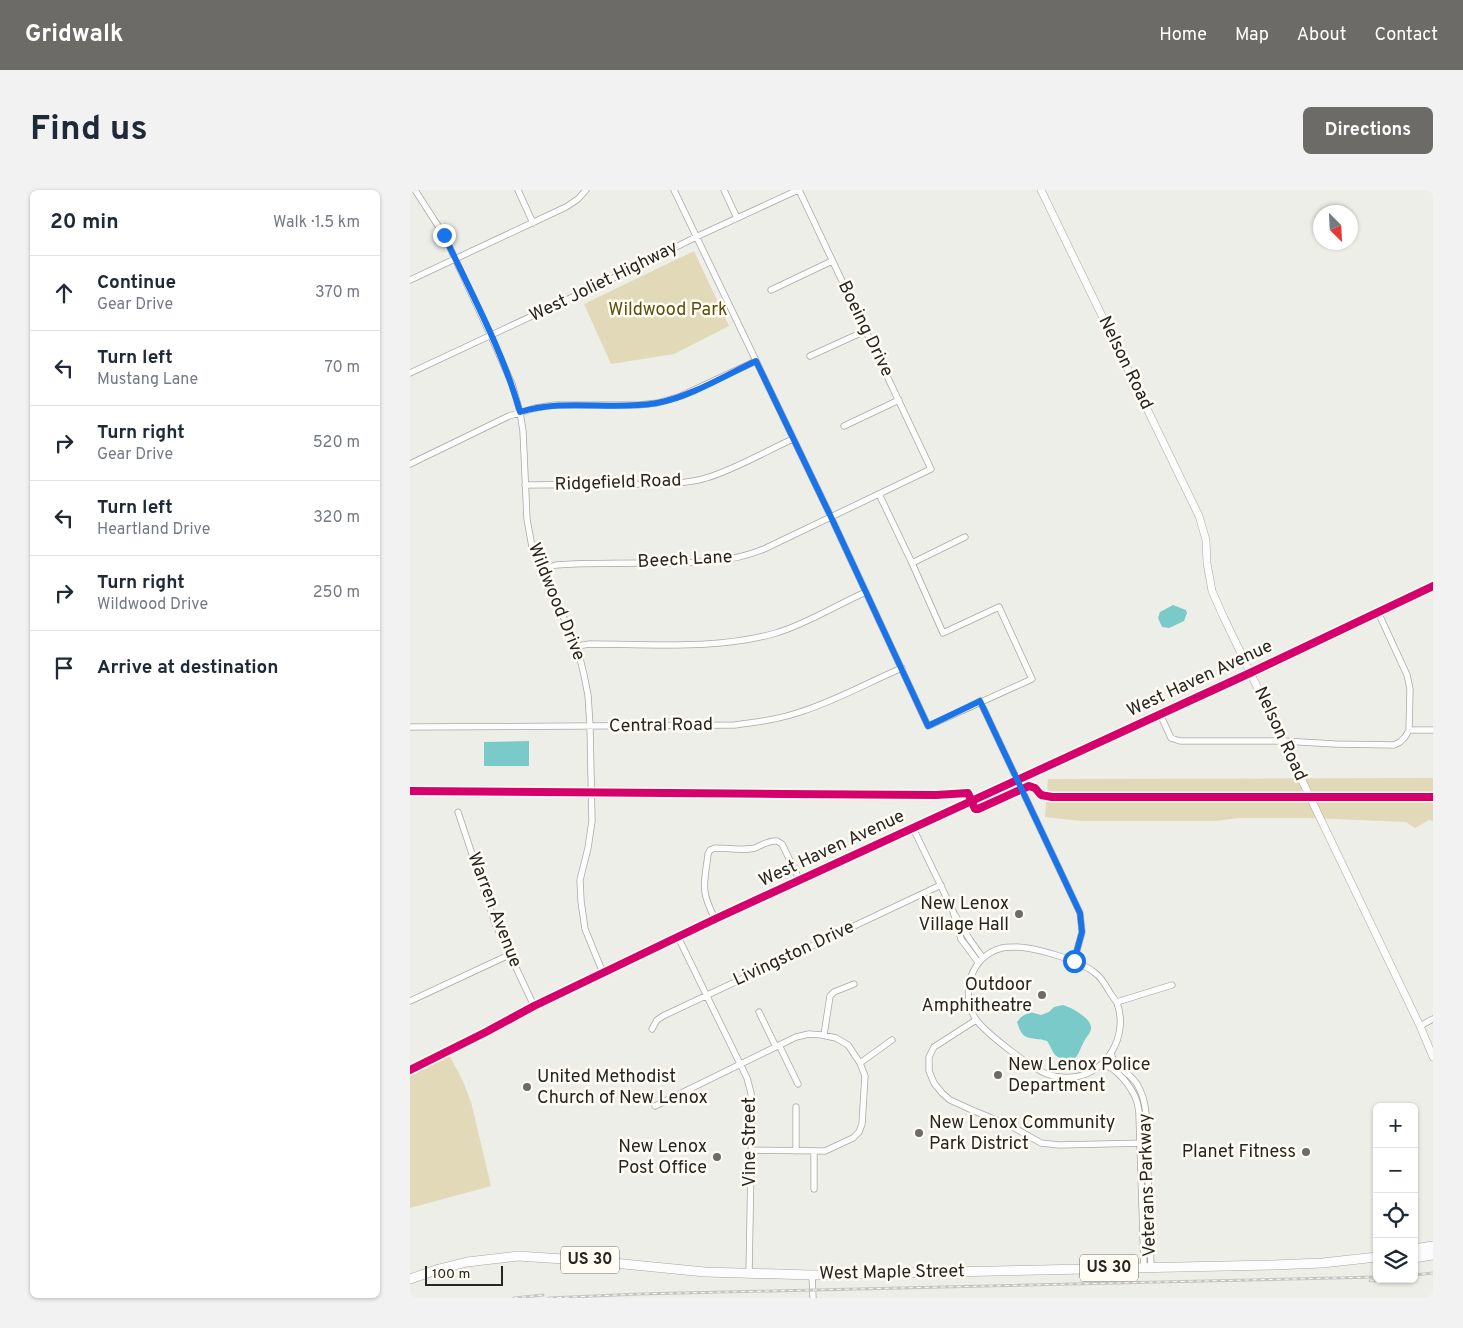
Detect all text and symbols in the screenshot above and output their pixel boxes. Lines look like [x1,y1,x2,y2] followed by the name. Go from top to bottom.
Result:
[25,20,123,50] text: Gridwalk
[1159,24,1207,47] text: Home
[1235,24,1269,47] text: Map
[1297,24,1346,47] text: About
[1374,24,1438,47] text: Contact
[1303,107,1433,154] button: Directions
[30,108,148,152] text: Find us
[1313,205,1358,250] north arrow
[50,209,119,236] text: 20 min
[273,213,360,233] text: Walk · 1.5 km
[433,224,456,247] route end
[526,236,682,328] street label: West Joliet Highway
[97,271,176,295] text: Continue
[832,277,898,381] street label: Boeing Drive
[50,279,78,307] icon: ahead
[315,283,360,303] text: 370 m
[97,295,173,315] text: Gear Drive
[608,299,728,322] park label: Wildwood Park
[1092,312,1158,414] street label: Nelson Road
[97,346,173,370] text: Turn left
[50,354,78,382] icon: left
[325,358,360,378] text: 70 m
[97,370,198,390] text: Mustang Lane
[97,421,185,445] text: Turn right
[50,429,78,457] icon: right
[313,433,360,453] text: 520 m
[97,445,173,465] text: Gear Drive
[554,469,682,497] street label: Ridgefield Road
[97,496,173,520] text: Turn left
[50,504,78,532] icon: left
[313,508,360,528] text: 320 m
[97,520,210,540] text: Heartland Drive
[522,540,590,664] street label: Wildwood Drive
[637,546,733,574] street label: Beech Lane
[97,571,185,595] text: Turn right
[50,579,78,607] icon: right
[313,583,360,603] text: 250 m
[97,595,208,615] text: Wildwood Drive
[1124,635,1276,723] street label: West Haven Avenue
[50,654,78,682] icon: arrive
[97,656,278,680] text: Arrive at destination
[1248,683,1312,785] street label: Nelson Road
[609,714,713,738] street label: Central Road
[756,805,908,893] street label: West Haven Avenue
[461,849,527,971] street label: Warren Avenue
[919,893,1009,937] place label: New Lenox Village Hall
[1013,908,1025,920] marker: New Lenox Village Hall
[730,916,858,992] street label: Livingston Drive
[1063,950,1086,973] route start
[921,974,1032,1018] place label: Outdoor Amphitheatre
[1036,989,1048,1001] marker: Outdoor Amphitheatre
[1008,1054,1150,1098] place label: New Lenox Police Department
[537,1066,708,1110] place label: United Methodist Church of New Lenox
[992,1069,1004,1081] marker: New Lenox Police Department
[521,1081,533,1093] marker: United Methodist Church of New Lenox
[739,1097,762,1187] street label: Vine Street
[1373,1103,1418,1283] map controls
[1373,1103,1418,1148] button: +
[929,1112,1115,1156] place label: New Lenox Community Park District
[1134,1113,1162,1257] street label: Veterans Parkway
[913,1127,925,1139] marker: New Lenox Community Park District
[618,1136,707,1180] place label: New Lenox Post Office
[1182,1141,1296,1164] place label: Planet Fitness
[1300,1146,1312,1158] marker: Planet Fitness
[1373,1148,1418,1193] button: −
[711,1151,723,1163] marker: New Lenox Post Office
[1373,1193,1418,1238] button: locate
[1373,1238,1418,1283] button: layers
[561,1246,619,1274] road number: US 30
[1080,1254,1138,1282] road number: US 30
[819,1260,965,1286] street label: West Maple Street
[425,1263,502,1286] scale bar
[432,1266,470,1283] text: 100 m

